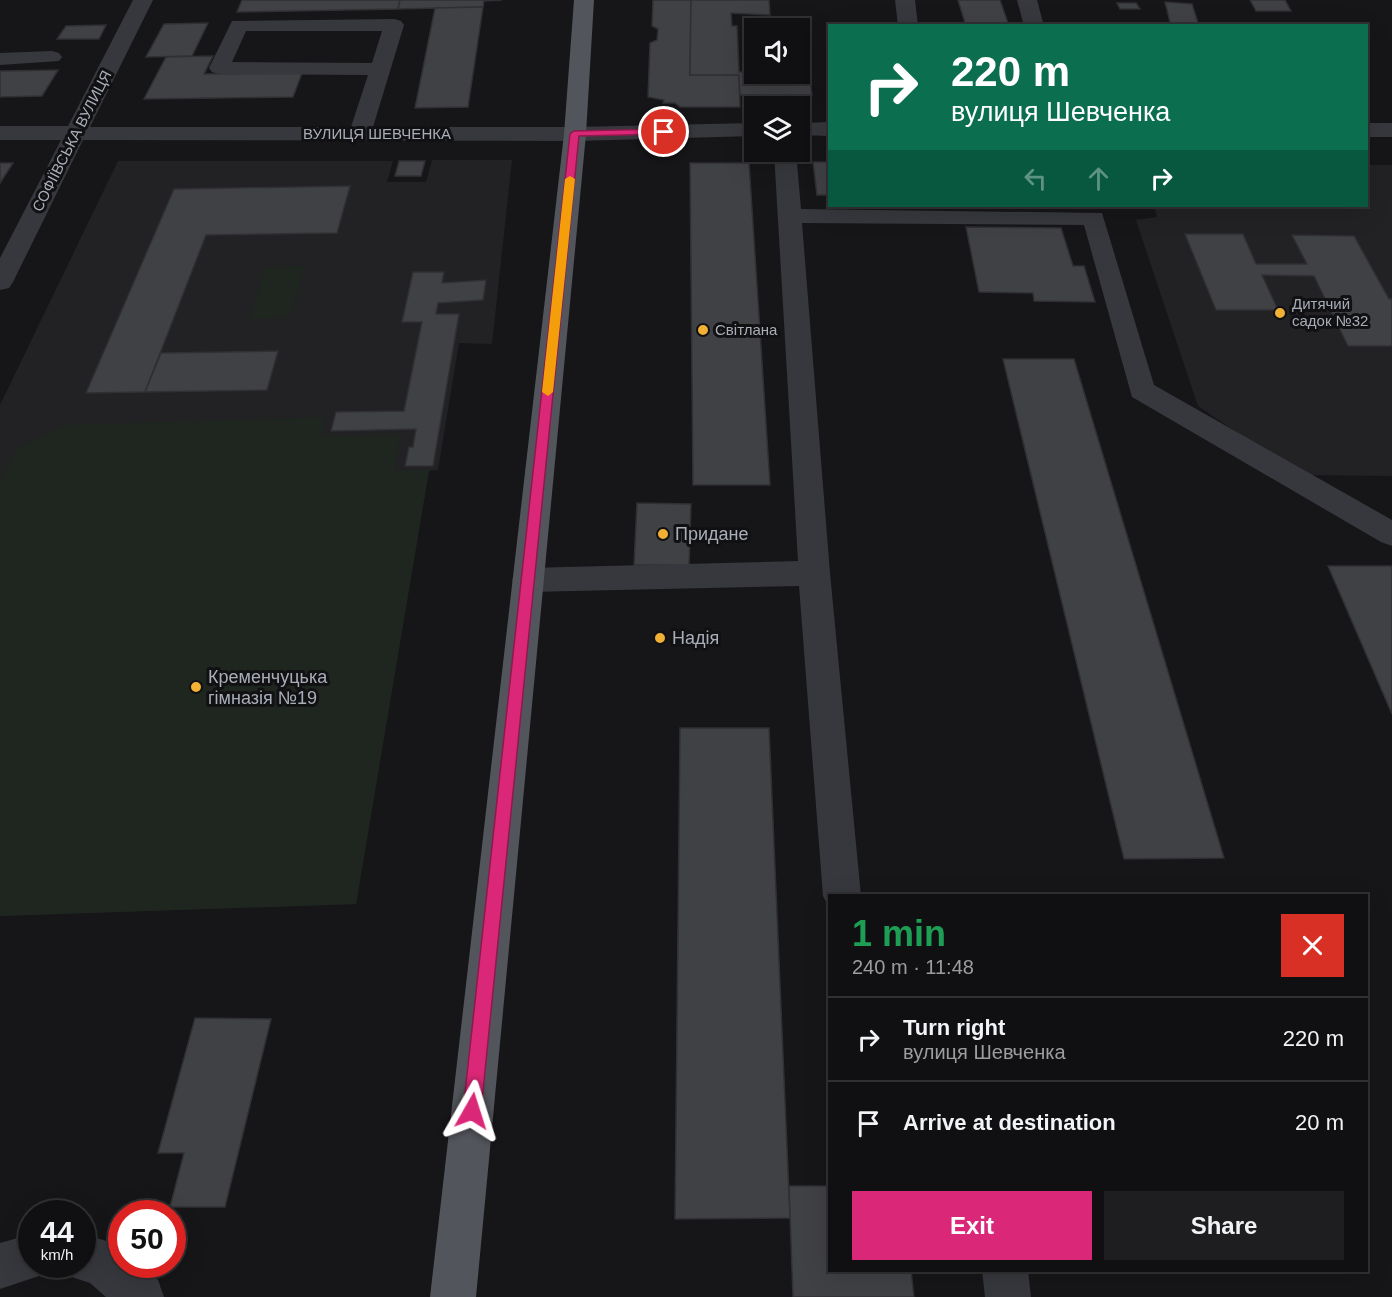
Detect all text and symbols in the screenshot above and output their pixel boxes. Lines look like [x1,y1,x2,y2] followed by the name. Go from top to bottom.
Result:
[744,18,810,162] map controls
[744,18,810,84] button: sound
[852,48,930,126] icon: right
[951,48,1070,95] text: 220 m
[29,67,115,214] street label: СОФІЇВСЬКА ВУЛИЦЯ
[744,96,810,162] button: layers
[951,97,1170,127] text: вулиця Шевченка
[638,106,689,157] pin
[647,115,680,148] icon: arrive
[303,125,451,142] street label: ВУЛИЦЯ ШЕВЧЕНКА
[1019,162,1052,195] icon: left
[1082,162,1115,195] icon: ahead
[1145,162,1178,195] icon: right
[1292,295,1368,329] place label: Дитячий садок №32
[1273,306,1287,320] marker: Дитячий садок №32
[715,321,778,338] place label: Світлана
[696,323,710,337] marker: Світлана
[675,524,748,544] place label: Придане
[656,527,670,541] marker: Придане
[672,628,719,648] place label: Надія
[653,631,667,645] marker: Надія
[208,667,328,708] place label: Кременчуцька гімназія №19
[189,680,203,694] marker: Кременчуцька гімназія №19
[852,913,946,954] text: 1 min
[1281,914,1344,977] button: close
[852,956,974,978] text: 240 m · 11:48
[903,1015,1005,1040] text: Turn right
[852,1023,885,1056] icon: right
[1283,1026,1344,1051] text: 220 m
[903,1041,1066,1063] text: вулиця Шевченка
[440,1079,504,1143] position arrow
[852,1107,885,1140] icon: arrive
[903,1110,1116,1135] text: Arrive at destination
[1295,1110,1344,1135] text: 20 m
[852,1191,1092,1260] button: Exit
[1104,1191,1344,1260] button: Share
[108,1200,186,1278] speed limit sign: 50
[40,1215,74,1248] text: 44
[41,1246,73,1263] text: km/h

